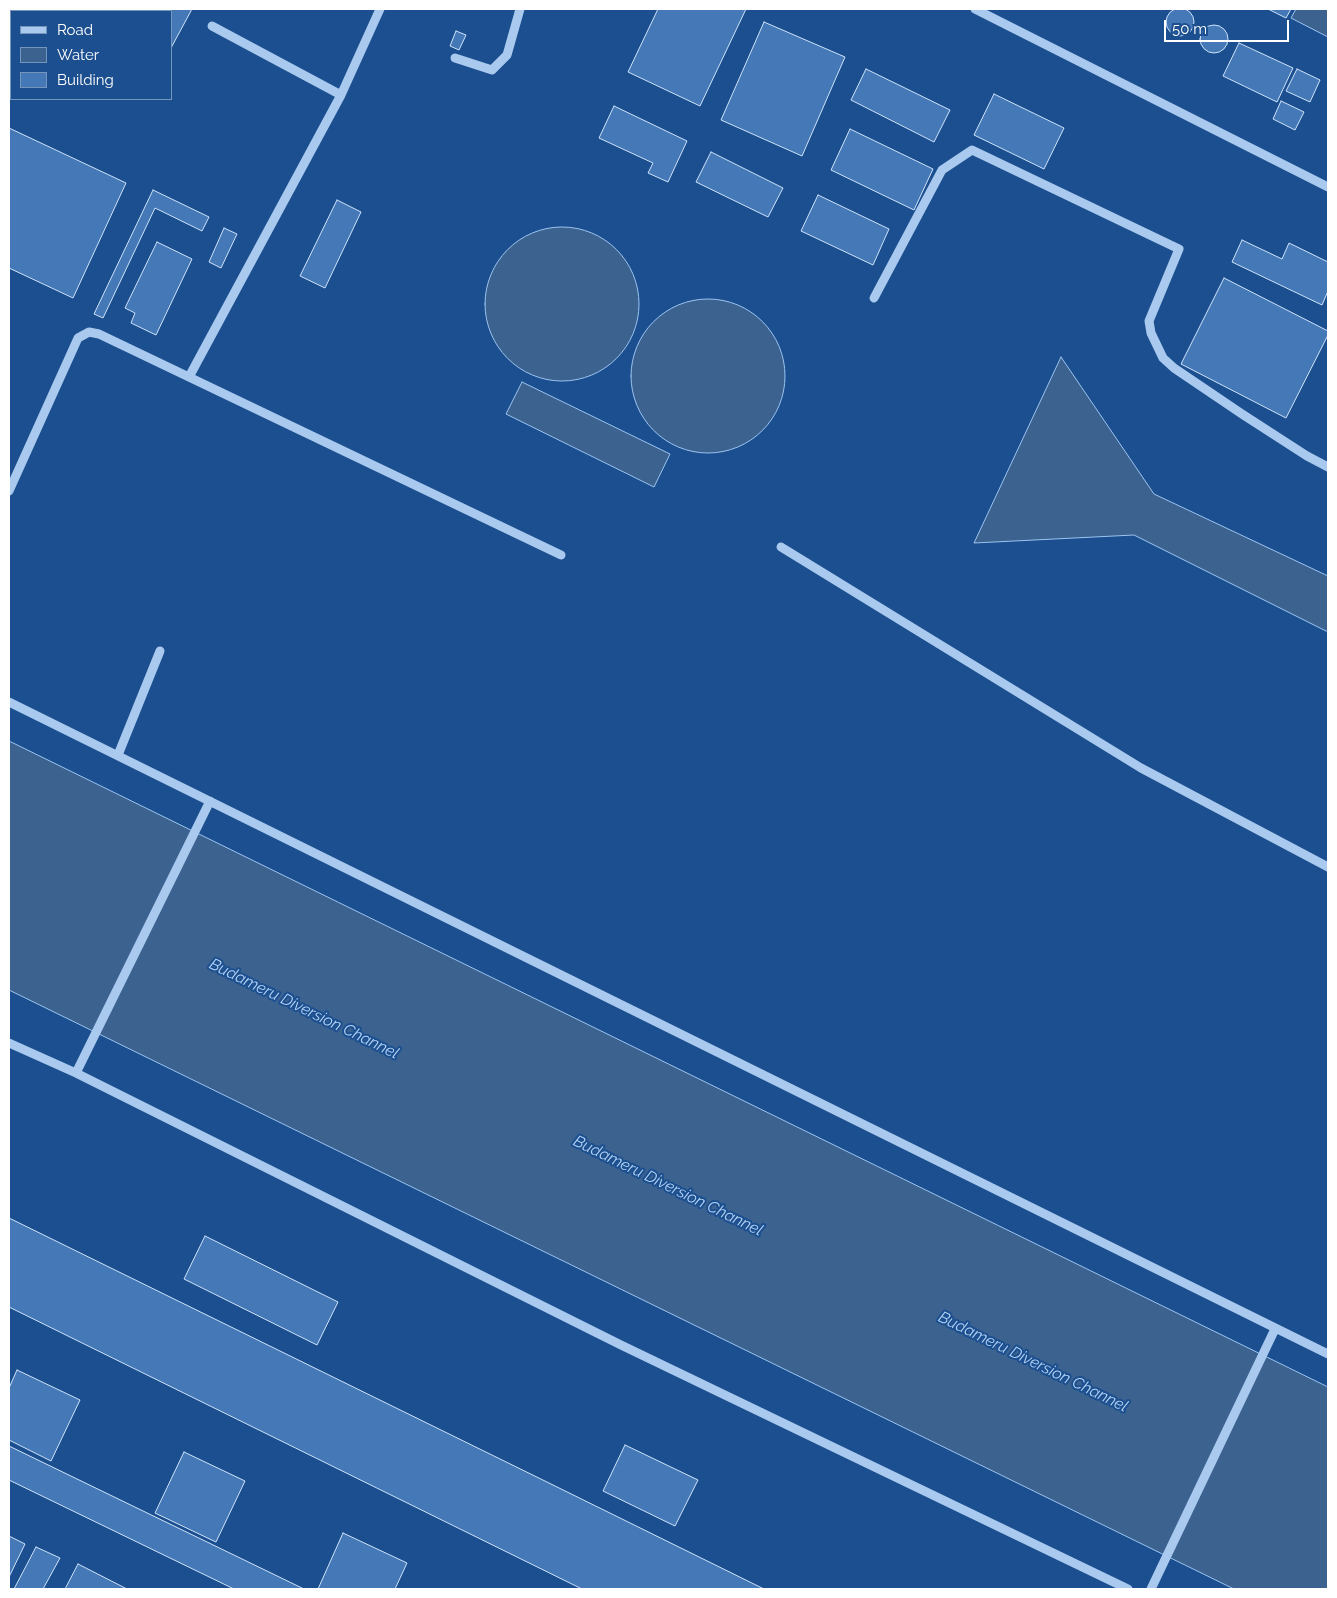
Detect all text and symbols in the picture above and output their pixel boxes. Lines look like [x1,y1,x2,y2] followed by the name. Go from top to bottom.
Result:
[10,10,172,100] legend
[1167,10,1292,42] scale bar
[1172,20,1207,38] text: 50 m
[57,21,93,39] text: Road
[57,46,99,64] text: Water
[57,71,114,89] text: Building
[206,955,402,1063] water label: Budameru Diversion Channel
[570,1132,766,1240] water label: Budameru Diversion Channel
[935,1308,1131,1416] water label: Budameru Diversion Channel

